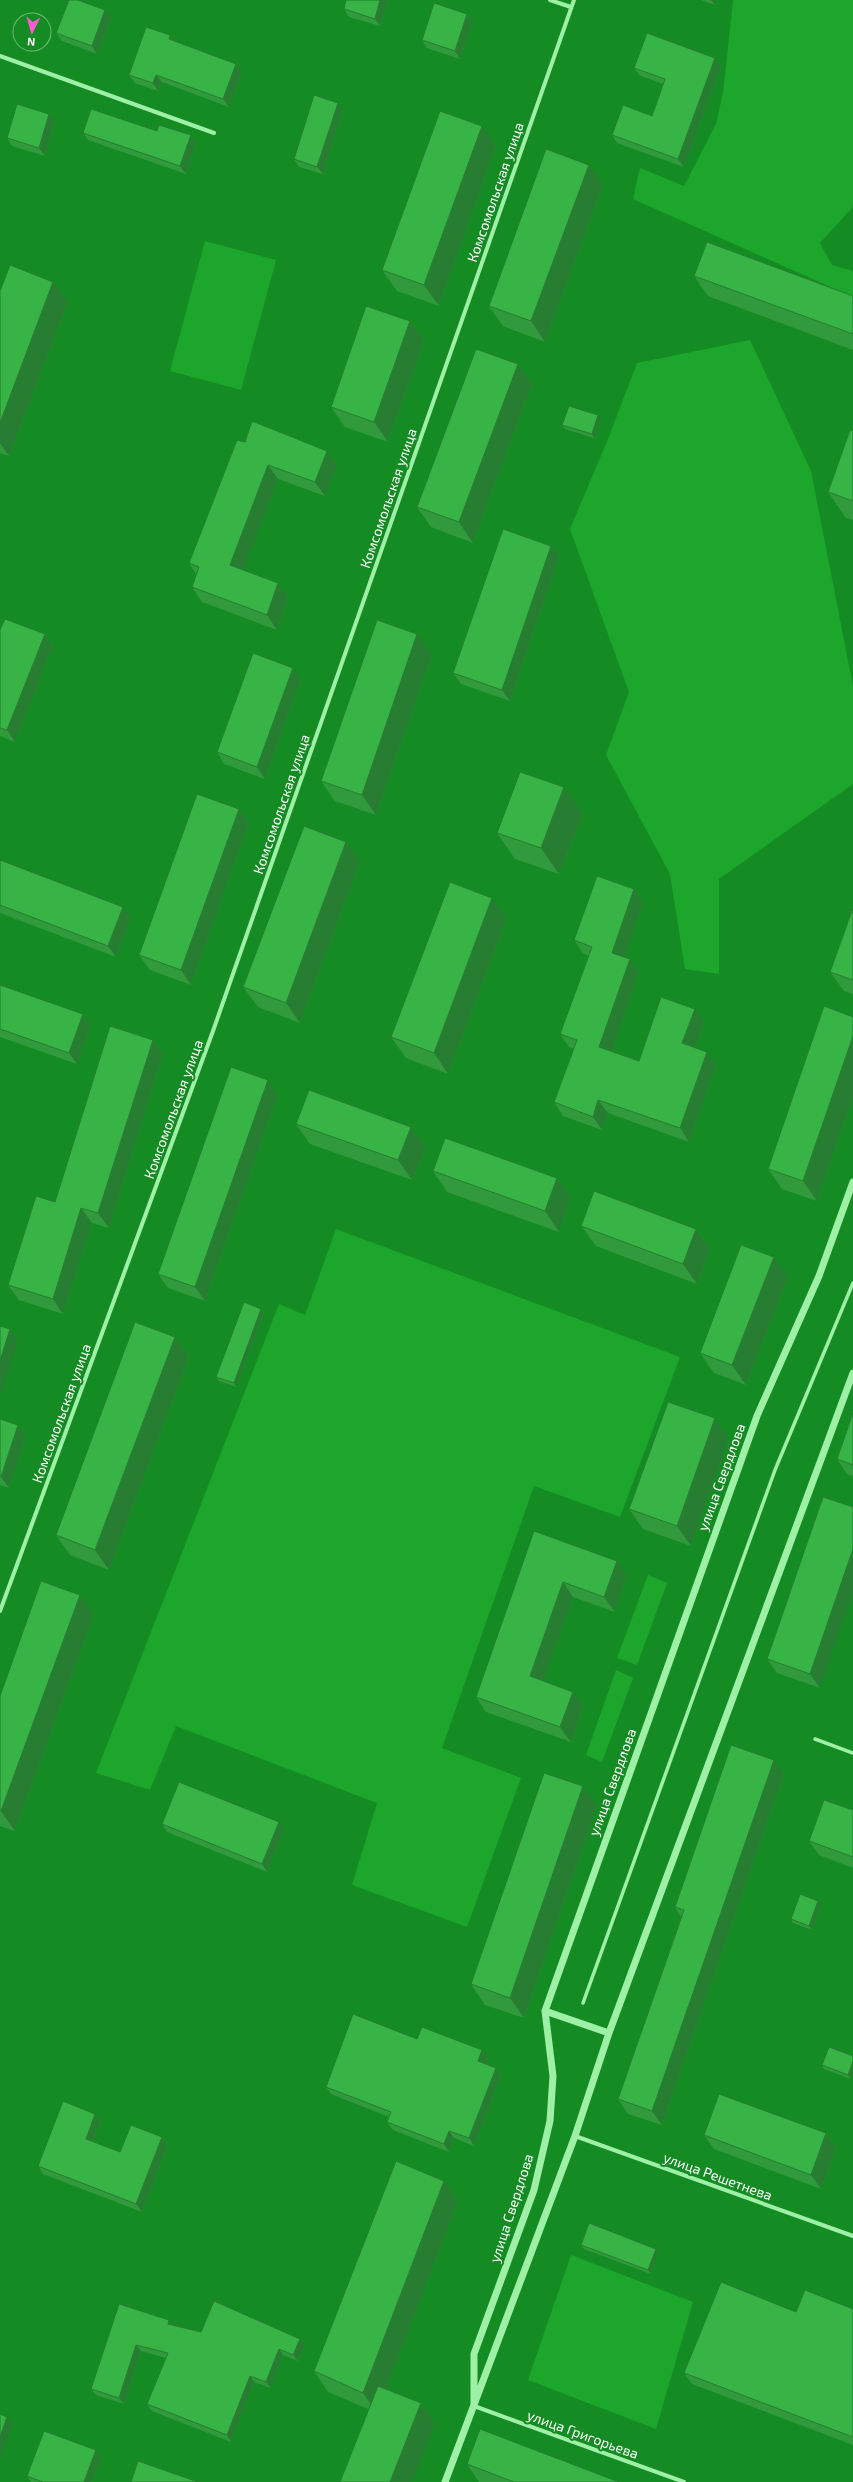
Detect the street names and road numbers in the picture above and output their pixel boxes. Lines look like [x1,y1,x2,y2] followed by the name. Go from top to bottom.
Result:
[463,120,527,264] street label: Комсомольская улица
[356,426,420,570] street label: Комсомольская улица
[249,732,313,876] street label: Комсомольская улица
[140,1037,206,1181] street label: Комсомольская улица
[28,1341,94,1485] street label: Комсомольская улица
[694,1421,748,1533] street label: улица Свердлова
[585,1726,639,1838] street label: улица Свердлова
[661,2148,775,2204] street label: улица Решетнева
[485,2152,537,2264] street label: улица Свердлова
[525,2406,641,2462] street label: улица Григорьева

